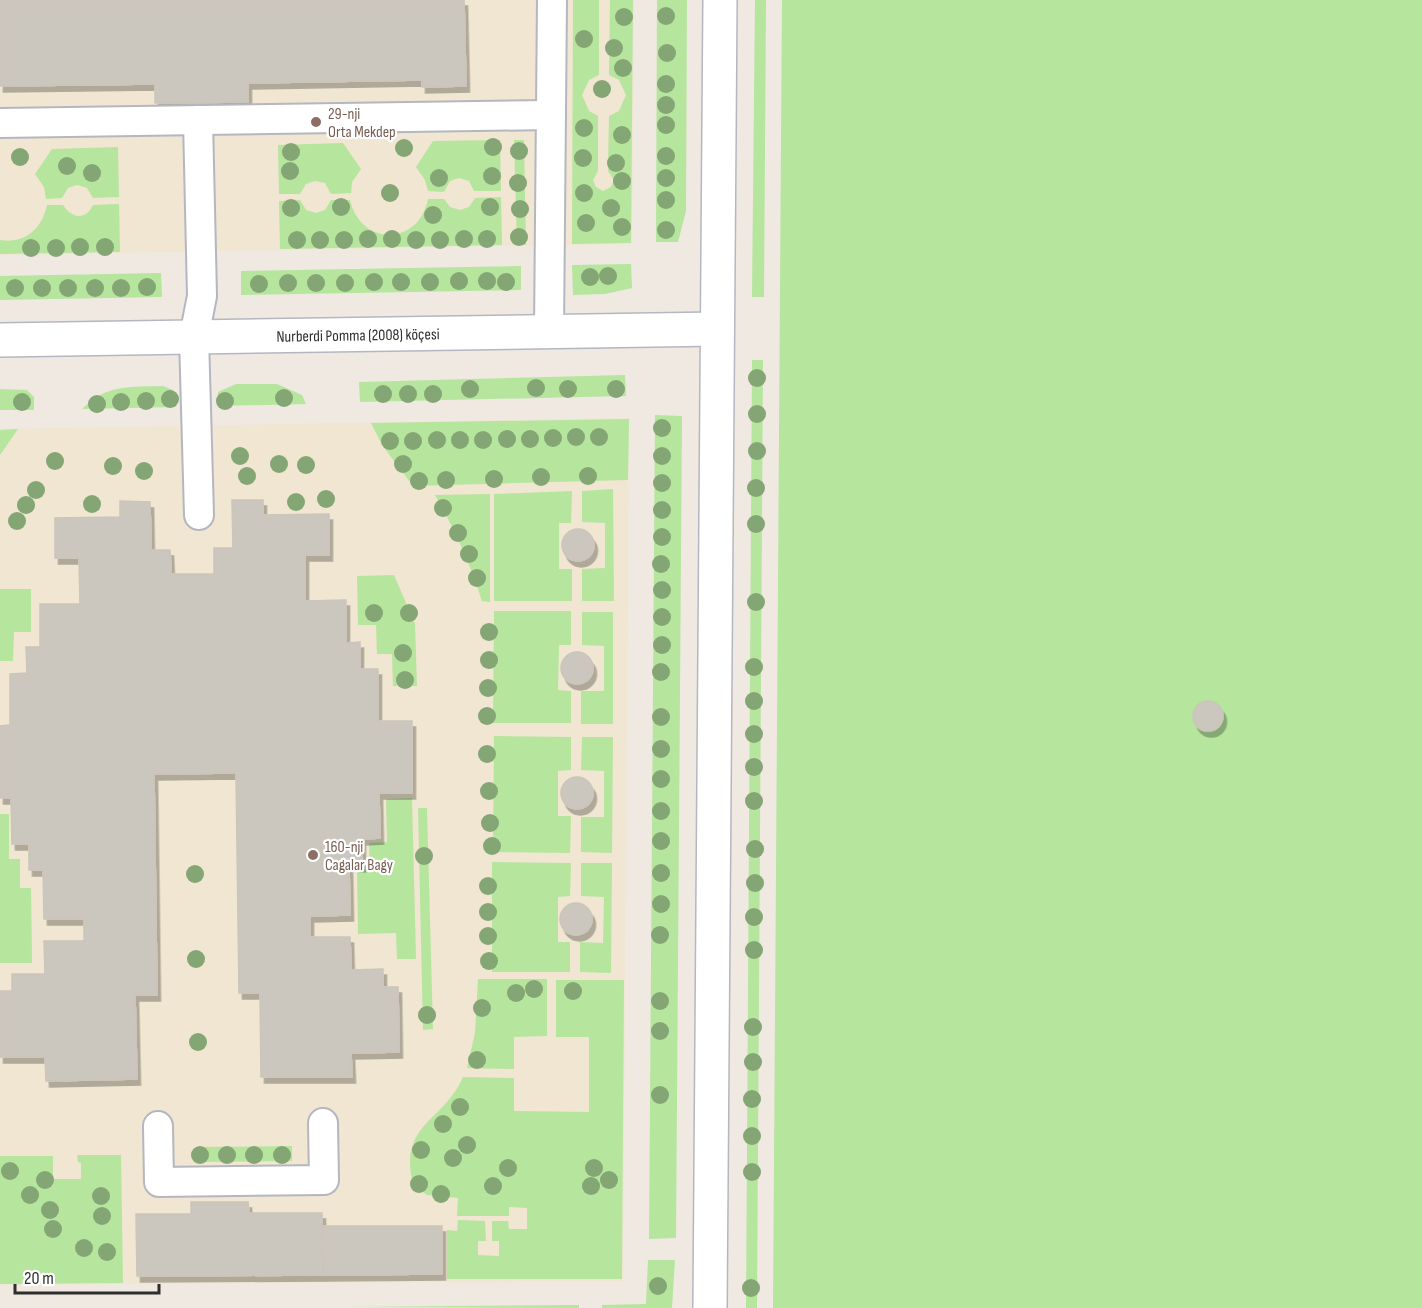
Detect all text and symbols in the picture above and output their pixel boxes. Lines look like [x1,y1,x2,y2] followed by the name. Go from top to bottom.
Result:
[328,105,396,142] place label: 29-nji Orta Mekdep
[309,115,323,129] marker: 29-nji Orta Mekdep
[276,325,440,347] street label: Nurberdi Pomma (2008) köçesi
[325,838,393,875] place label: 160-nji Cagalar Bagy
[306,848,320,862] marker: 160-nji Cagalar Bagy
[15,1257,159,1295] scale bar
[24,1268,54,1289] text: 20 m

